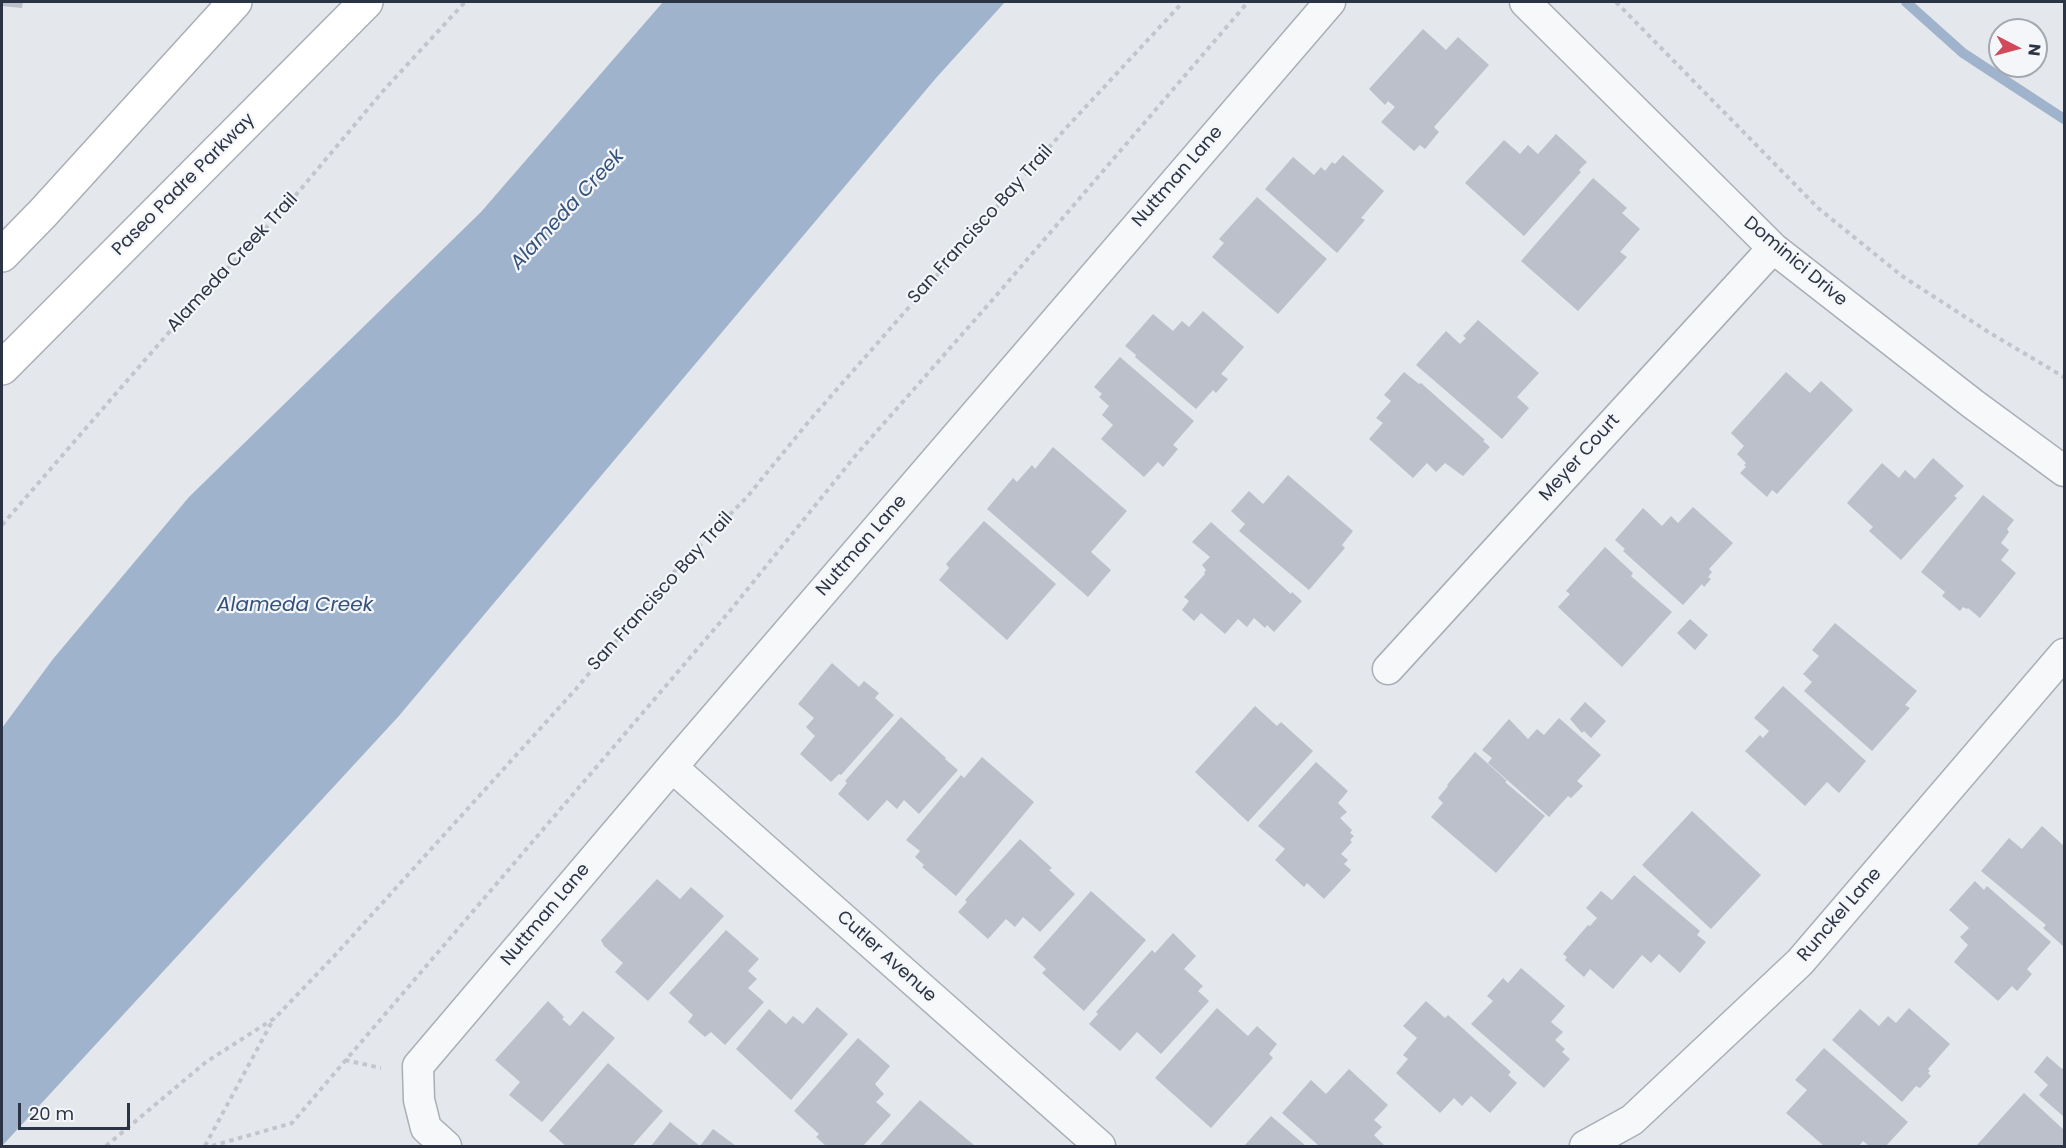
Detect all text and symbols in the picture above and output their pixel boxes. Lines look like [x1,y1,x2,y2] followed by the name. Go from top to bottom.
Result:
[1988,18,2048,78] north arrow
[2022,43,2046,57] text: N
[108,109,260,261] street label: Paseo Padre Parkway
[1128,122,1228,232] street label: Nuttman Lane
[904,141,1058,309] street label: San Francisco Bay Trail
[506,145,630,275] water label: Alameda Creek
[163,189,303,337] street label: Alameda Creek Trail
[1739,212,1851,312] street label: Dominici Drive
[1535,410,1625,506] street label: Meyer Court
[812,491,912,601] street label: Nuttman Lane
[584,508,738,676] street label: San Francisco Bay Trail
[217,594,373,618] water label: Alameda Creek
[497,859,595,971] street label: Nuttman Lane
[1793,864,1887,966] street label: Runckel Lane
[832,907,940,1007] street label: Cutler Avenue
[21,1091,134,1129] scale bar
[29,1101,74,1126] text: 20 m

